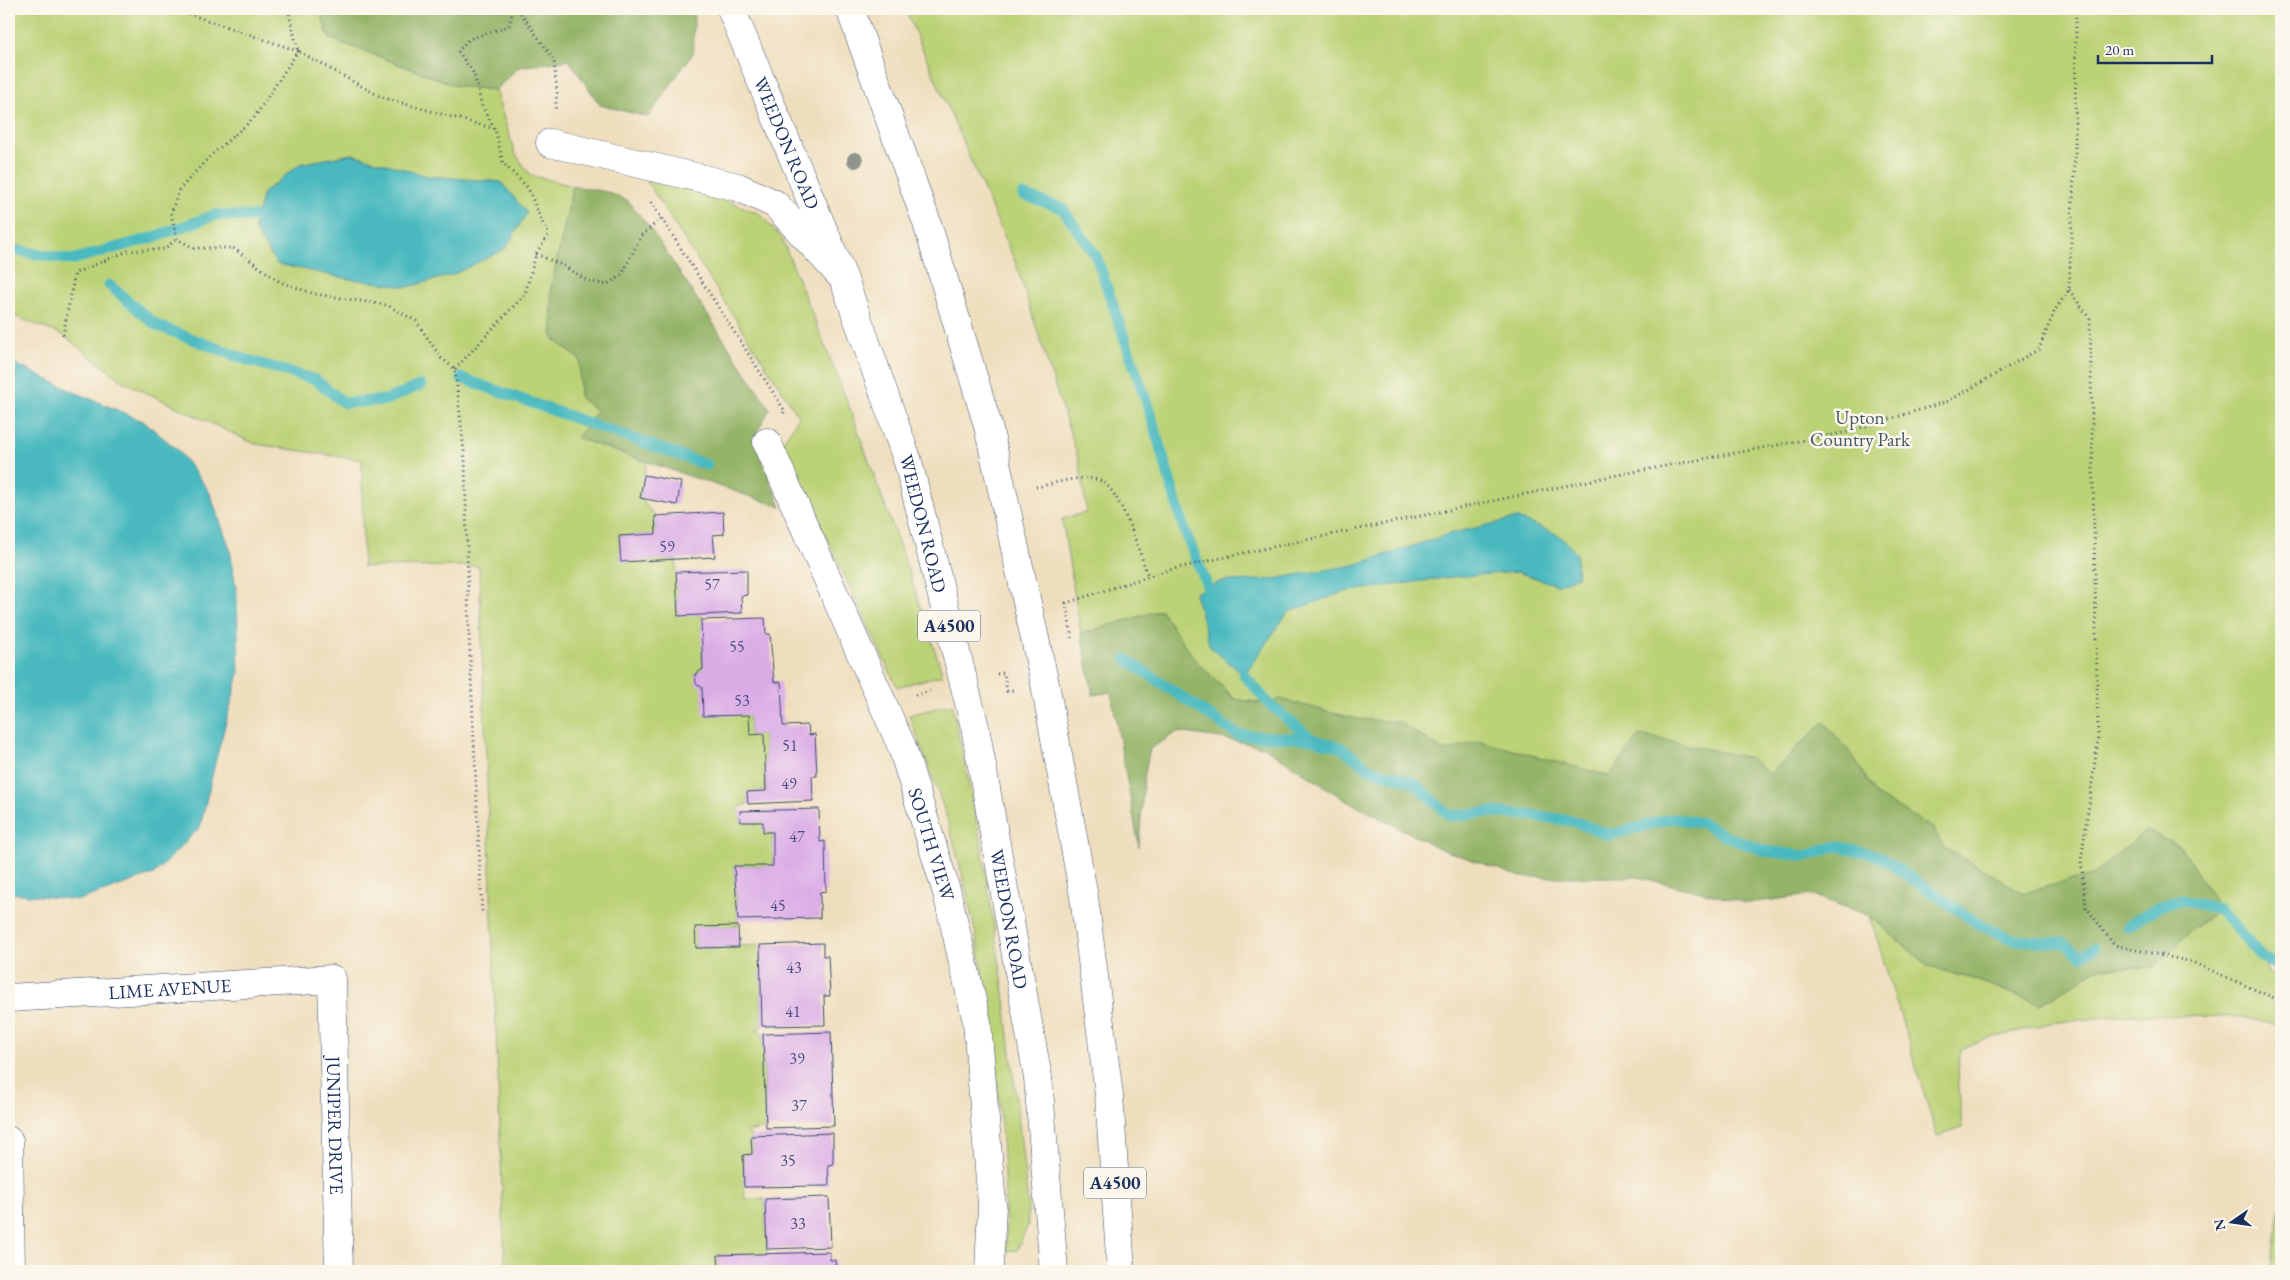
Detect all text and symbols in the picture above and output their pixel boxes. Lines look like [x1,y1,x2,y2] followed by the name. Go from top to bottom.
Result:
[2098,32,2211,64] scale bar
[2105,40,2134,59] text: 20 m
[748,73,825,213] street label: WEEDON ROAD
[1810,405,1911,452] park label: Upton Country Park
[894,452,953,595] street label: WEEDON ROAD
[659,536,675,557] house number: 59
[704,574,720,595] house number: 57
[918,610,980,642] road number: A4500
[729,636,745,657] house number: 55
[734,690,750,711] house number: 53
[782,735,798,756] house number: 51
[781,773,797,794] house number: 49
[902,785,961,904] street label: SOUTH VIEW
[789,826,805,847] house number: 47
[984,847,1034,991] street label: WEEDON ROAD
[770,895,786,916] house number: 45
[786,957,802,978] house number: 43
[108,973,232,1005] street label: LIME AVENUE
[785,1001,801,1022] house number: 41
[789,1048,805,1069] house number: 39
[321,1054,349,1195] street label: JUNIPER DRIVE
[791,1095,807,1116] house number: 37
[780,1150,796,1171] house number: 35
[1084,1168,1146,1198] road number: A4500
[2208,1198,2258,1248] north arrow
[790,1213,806,1234] house number: 33
[2209,1217,2229,1232] text: N

